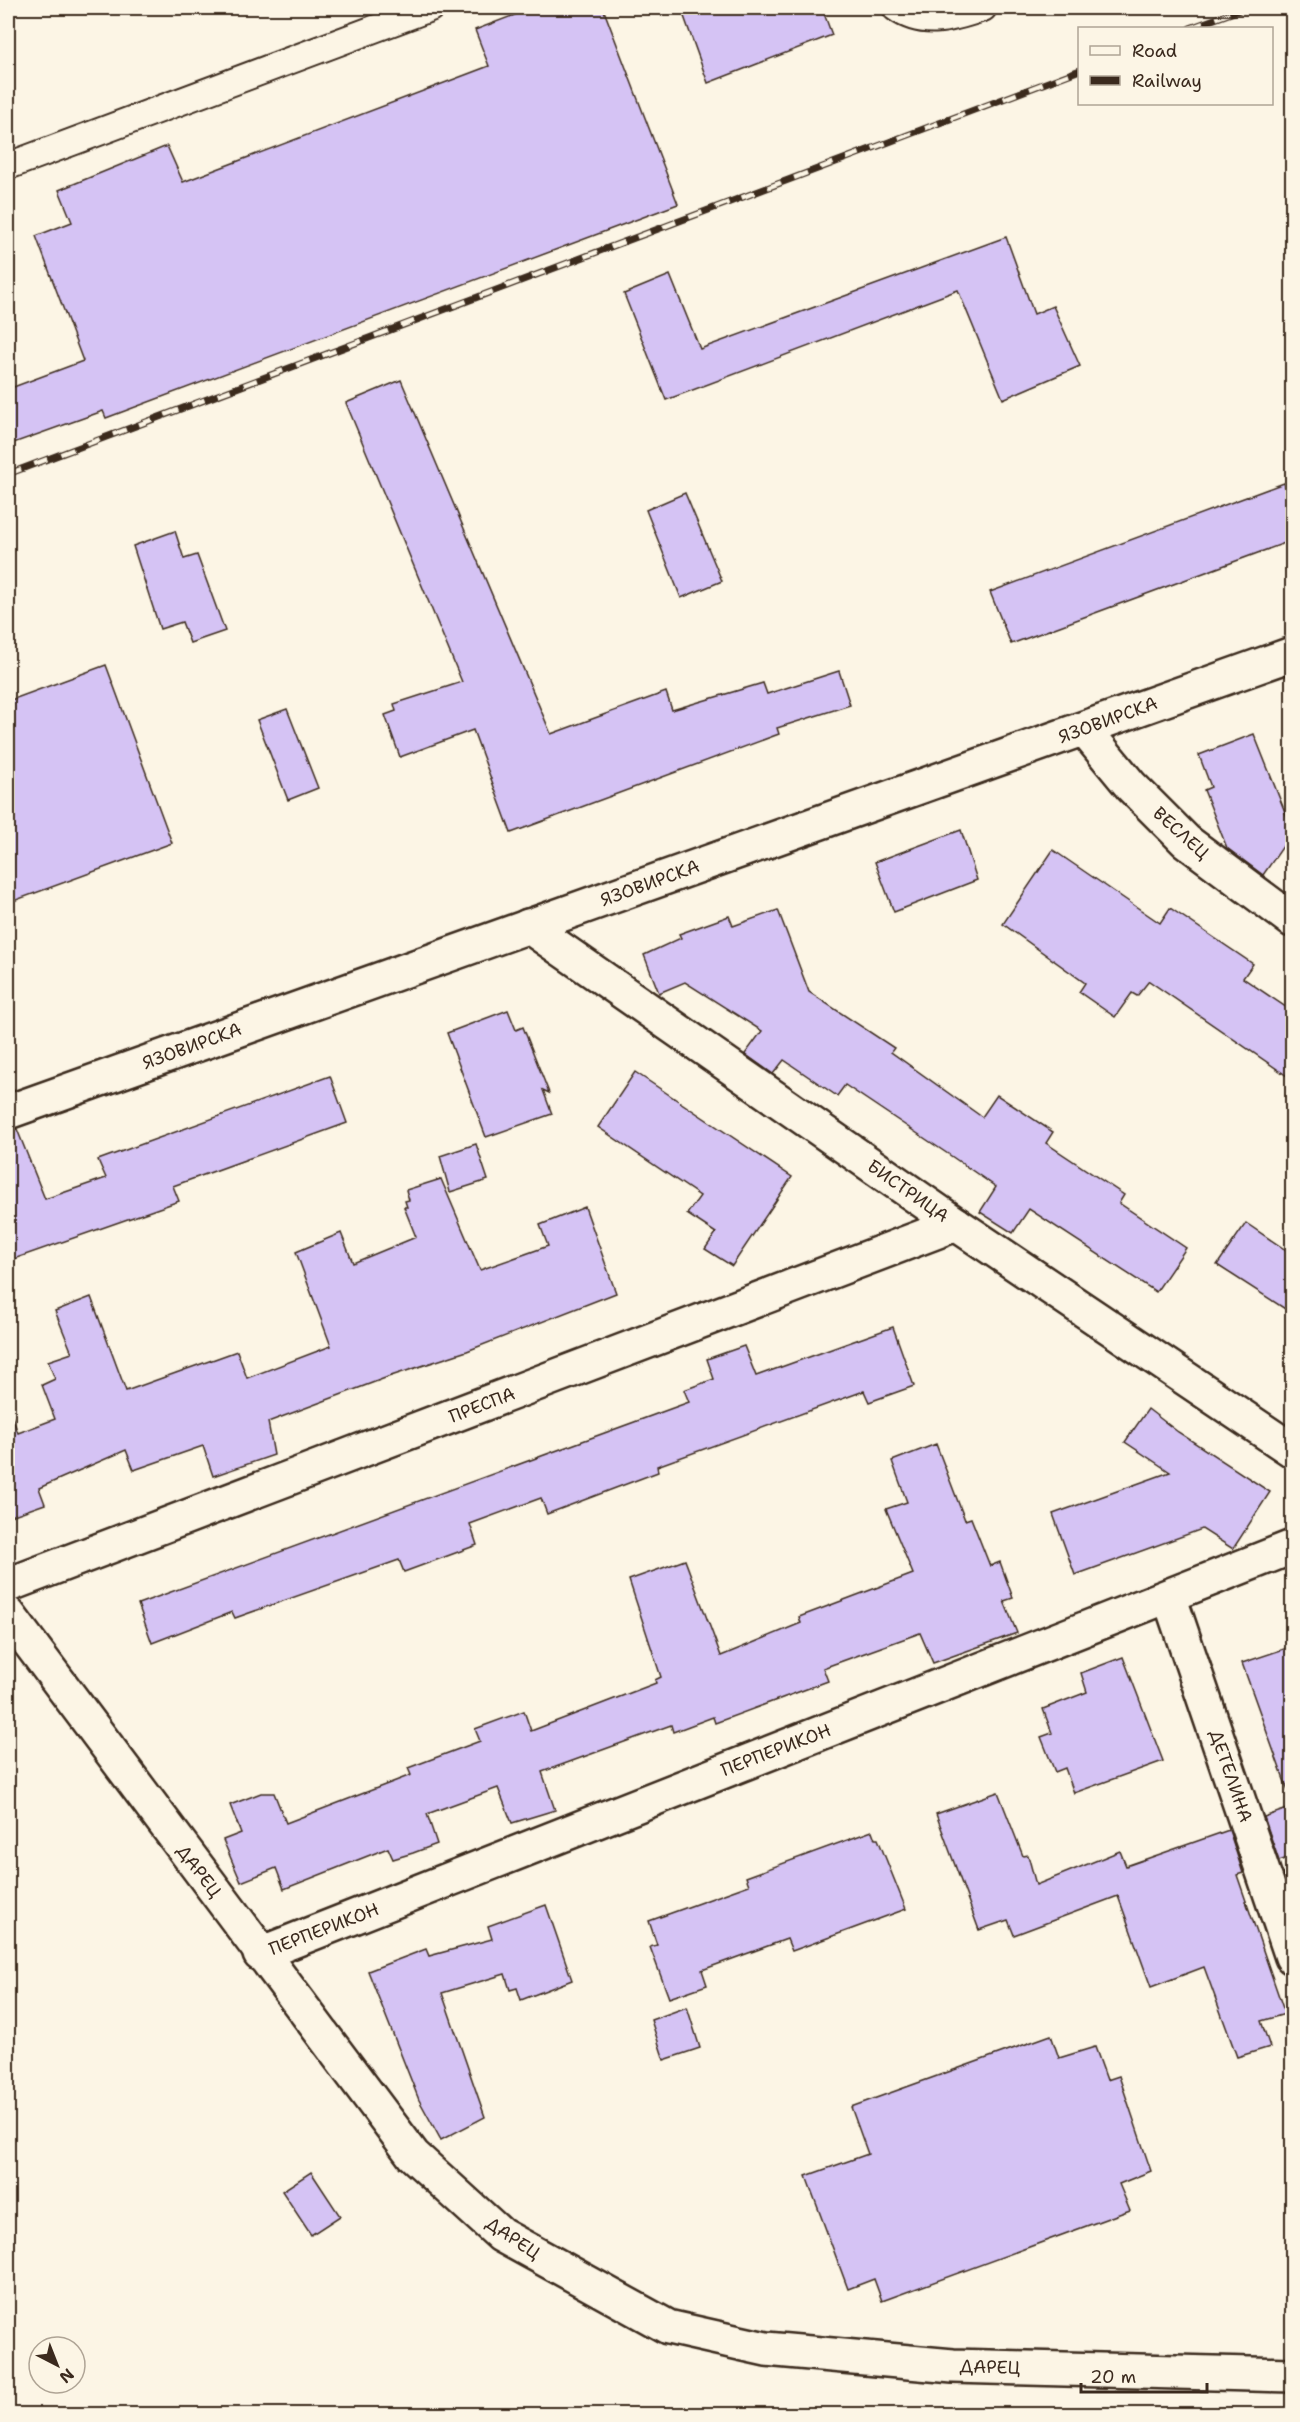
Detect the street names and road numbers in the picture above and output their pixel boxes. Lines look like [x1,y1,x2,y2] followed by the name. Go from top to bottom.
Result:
[1055,691,1161,749] street label: ЯЗОВИРСКА
[1148,801,1214,865] street label: ВЕСЛЕЦ
[597,854,703,912] street label: ЯЗОВИРСКА
[139,1017,245,1075] street label: ЯЗОВИРСКА
[862,1154,954,1228] street label: БИСТРИЦА
[445,1381,519,1429] street label: ПРЕСПА
[717,1718,835,1782] street label: ПЕРПЕРИКОН
[1204,1726,1258,1826] street label: ДЕТЕЛИНА
[171,1840,227,1903] street label: ДАРЕЦ
[265,1897,383,1961] street label: ПЕРПЕРИКОН
[481,2211,545,2265] street label: ДАРЕЦ
[959,2354,1021,2380] street label: ДАРЕЦ

